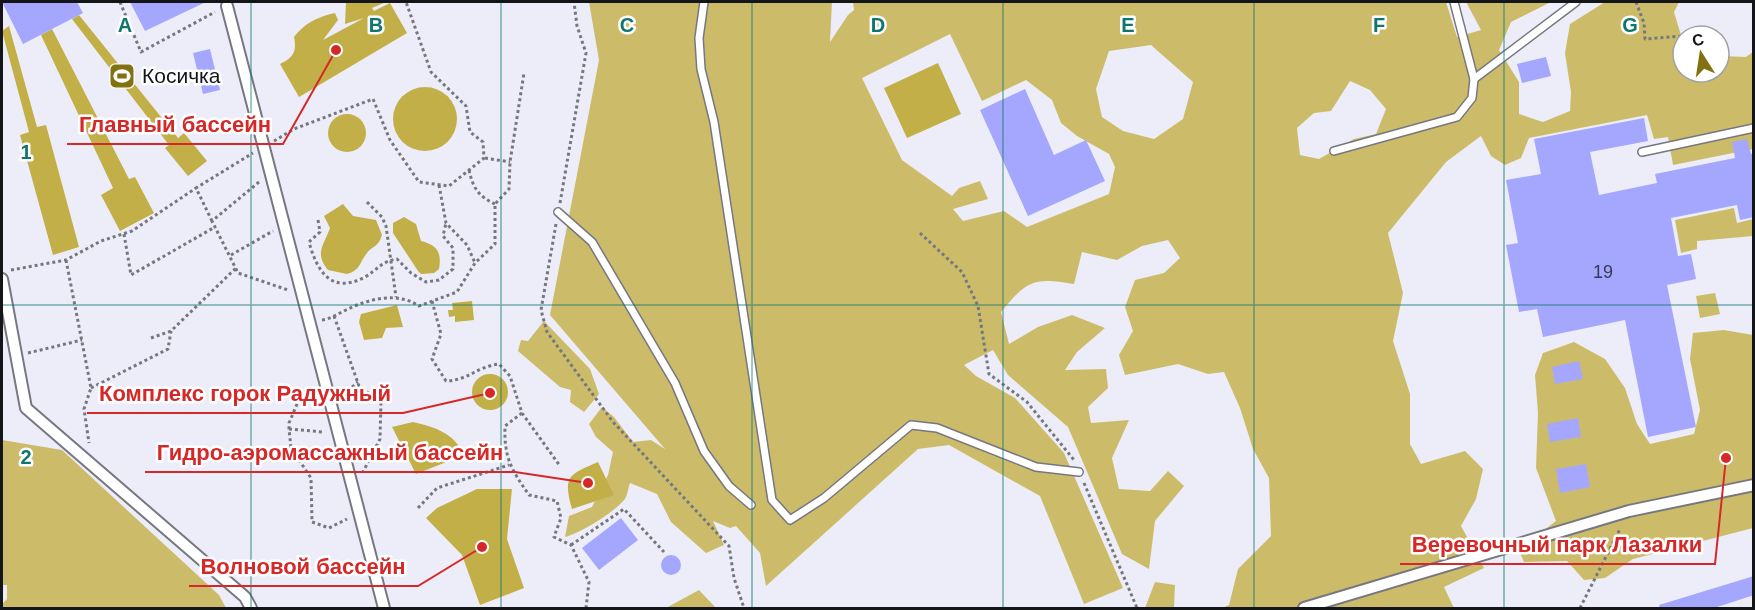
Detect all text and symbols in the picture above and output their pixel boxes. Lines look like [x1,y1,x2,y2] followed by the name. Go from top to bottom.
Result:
[118,14,132,36] text: A
[369,14,383,36] text: B
[620,14,634,36] text: C
[871,14,885,36] text: D
[1121,14,1135,36] text: E
[1373,14,1385,36] text: F
[1622,14,1638,36] text: G
[1671,24,1731,84] north arrow
[1691,30,1706,49] text: С
[107,61,137,91] sports icon: Косичка
[142,64,221,87] place label: Косичка
[67,104,283,144] callout: Главный бассейн
[79,112,271,137] text: Главный бассейн
[20,141,32,163] text: 1
[1593,262,1613,282] house number: 19
[87,373,403,413] callout: Комплекс горок Радужный
[99,381,391,406] text: Комплекс горок Радужный
[145,432,515,472] callout: Гидро-аэромассажный бассейн
[157,440,503,465] text: Гидро-аэромассажный бассейн
[20,446,32,468] text: 2
[1400,524,1715,564] callout: Веревочный парк Лазалки
[1412,532,1702,557] text: Веревочный парк Лазалки
[189,546,418,586] callout: Волновой бассейн
[200,554,406,579] text: Волновой бассейн

